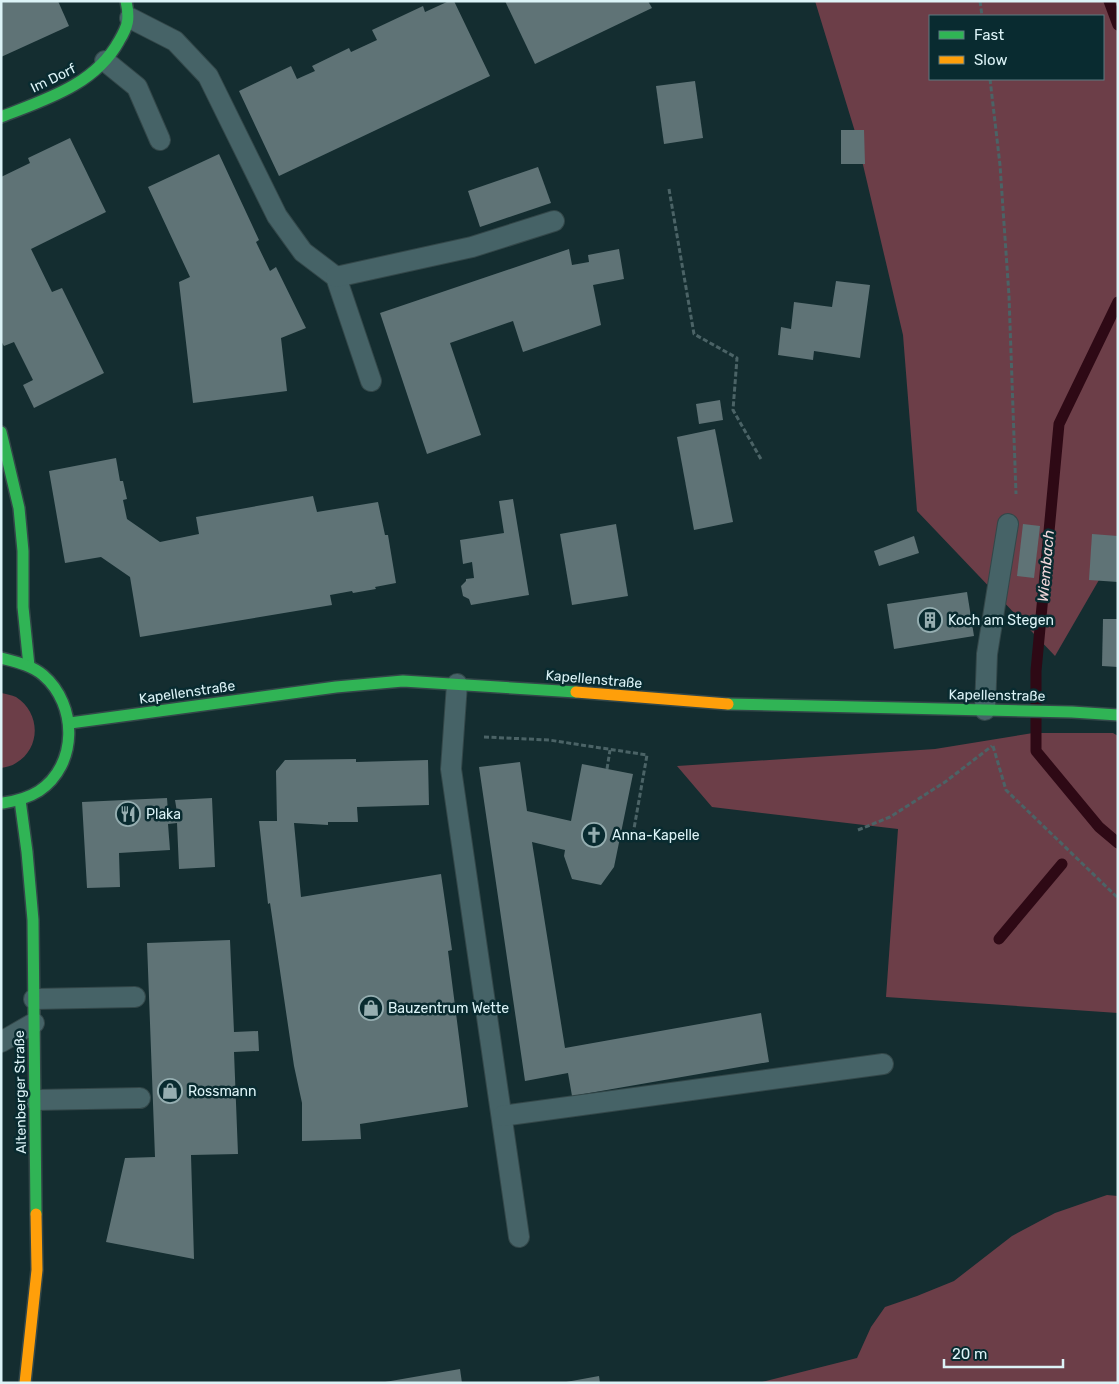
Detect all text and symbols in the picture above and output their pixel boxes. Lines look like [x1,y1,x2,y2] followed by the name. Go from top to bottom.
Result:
[929,15,1104,80] legend
[974,26,1004,44] text: Fast
[974,51,1007,69] text: Slow
[28,60,79,97] street label: Im Dorf
[1034,529,1058,603] water label: Wiembach
[917,607,943,633] building icon: Koch am Stegen
[948,612,1054,629] place label: Koch am Stegen
[545,667,643,692] street label: Kapellenstraße
[138,677,236,708] street label: Kapellenstraße
[948,686,1046,705] street label: Kapellenstraße
[115,801,141,827] restaurant icon: Plaka
[146,806,181,823] place label: Plaka
[581,822,607,848] church icon: Anna-Kapelle
[612,827,700,844] place label: Anna-Kapelle
[358,995,384,1021] shop icon: Bauzentrum Wette
[388,1000,509,1017] place label: Bauzentrum Wette
[11,1030,30,1154] street label: Altenberger Straße
[157,1078,183,1104] shop icon: Rossmann
[188,1083,257,1100] place label: Rossmann
[944,1336,1063,1368] scale bar
[952,1345,987,1363] text: 20 m

